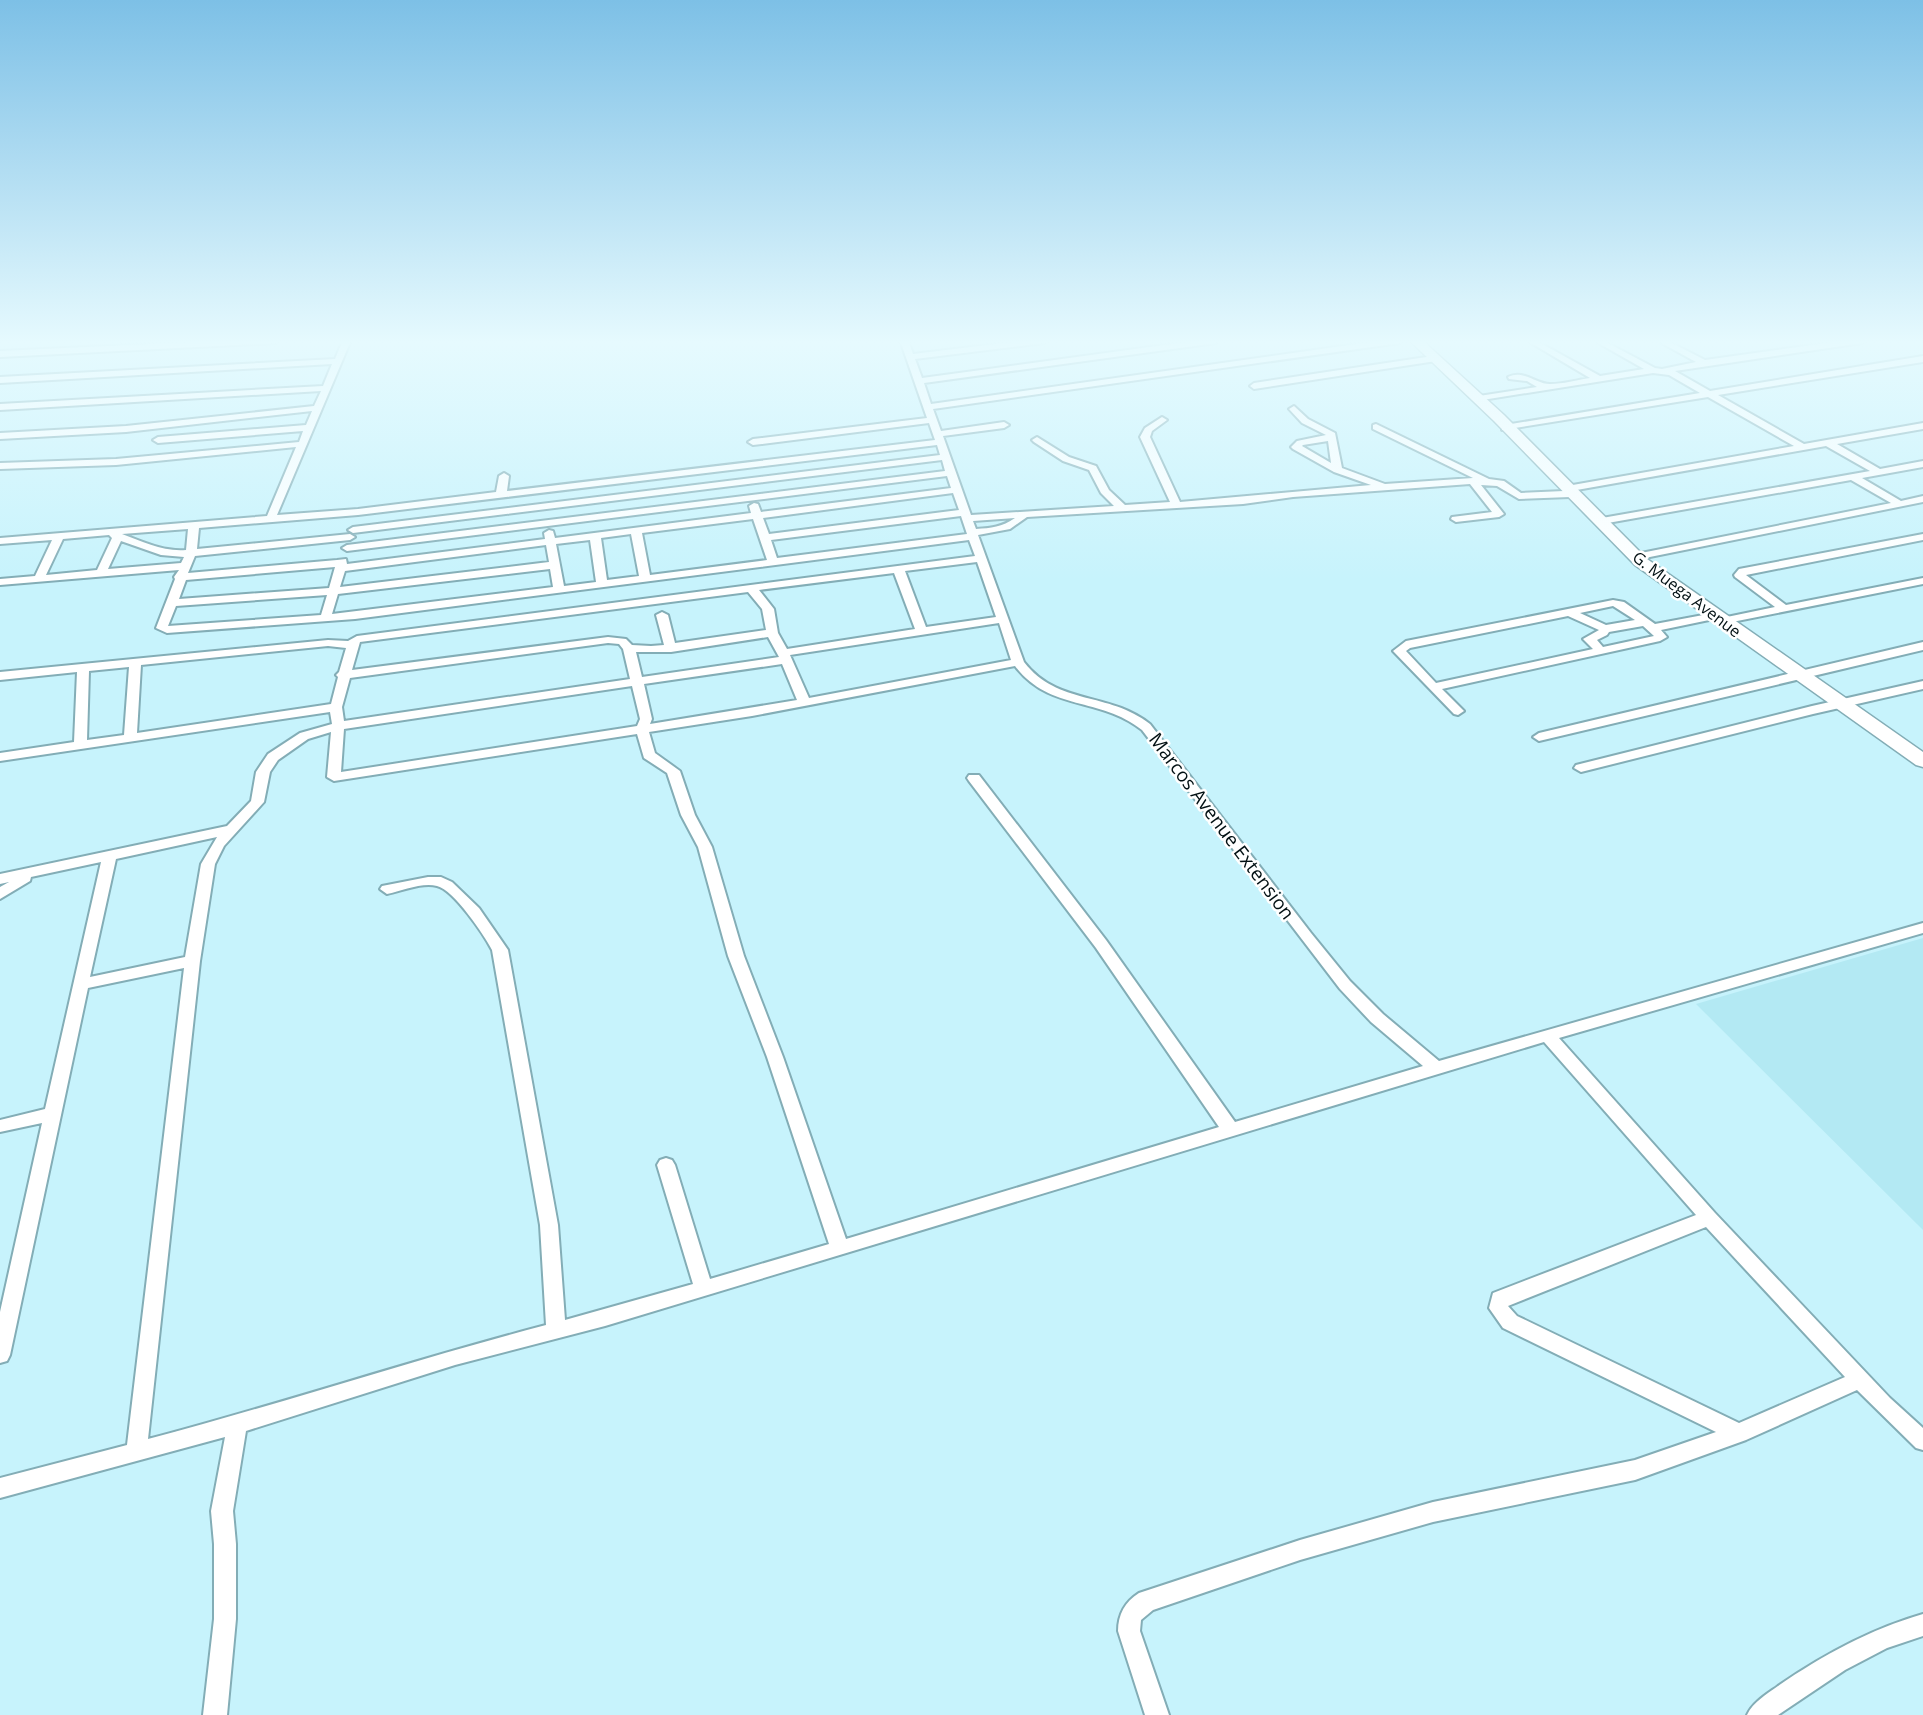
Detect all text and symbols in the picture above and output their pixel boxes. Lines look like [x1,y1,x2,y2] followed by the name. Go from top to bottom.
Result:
[1628,546,1746,642] street label: G. Muega Avenue
[1143,727,1301,925] street label: Marcos Avenue Extension

